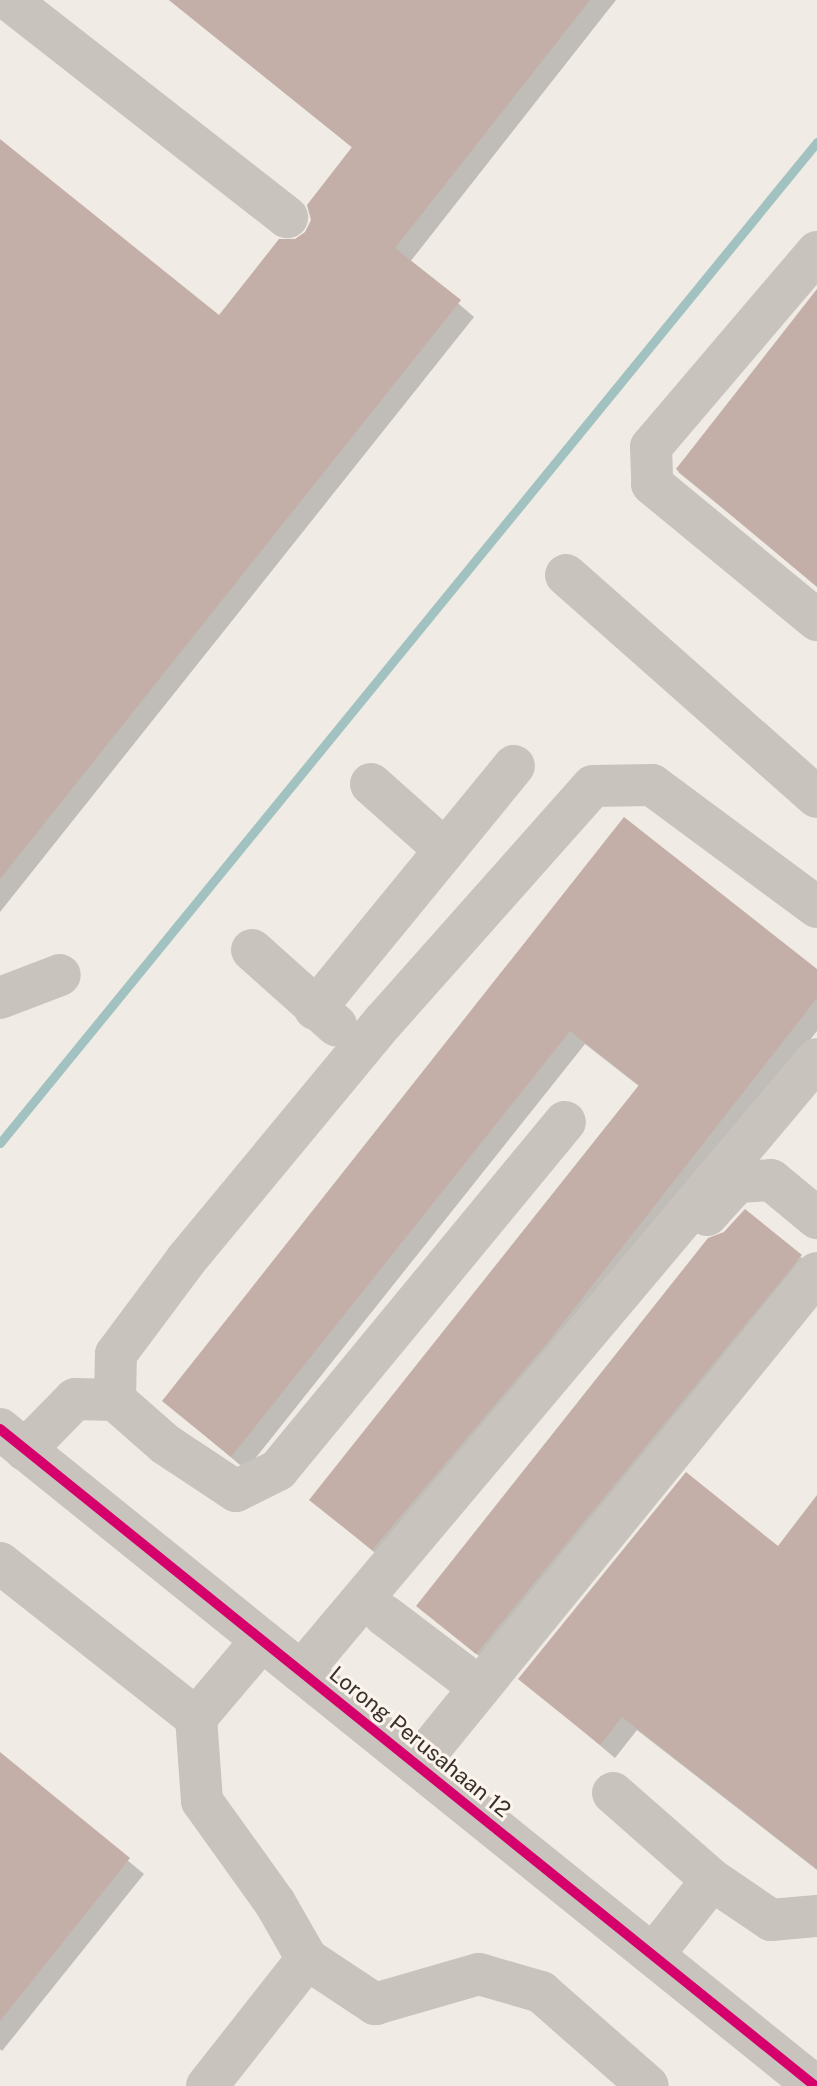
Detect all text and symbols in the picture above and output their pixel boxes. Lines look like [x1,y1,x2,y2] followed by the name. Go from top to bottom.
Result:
[324,1661,516,1823] street label: Lorong Perusahaan 12

